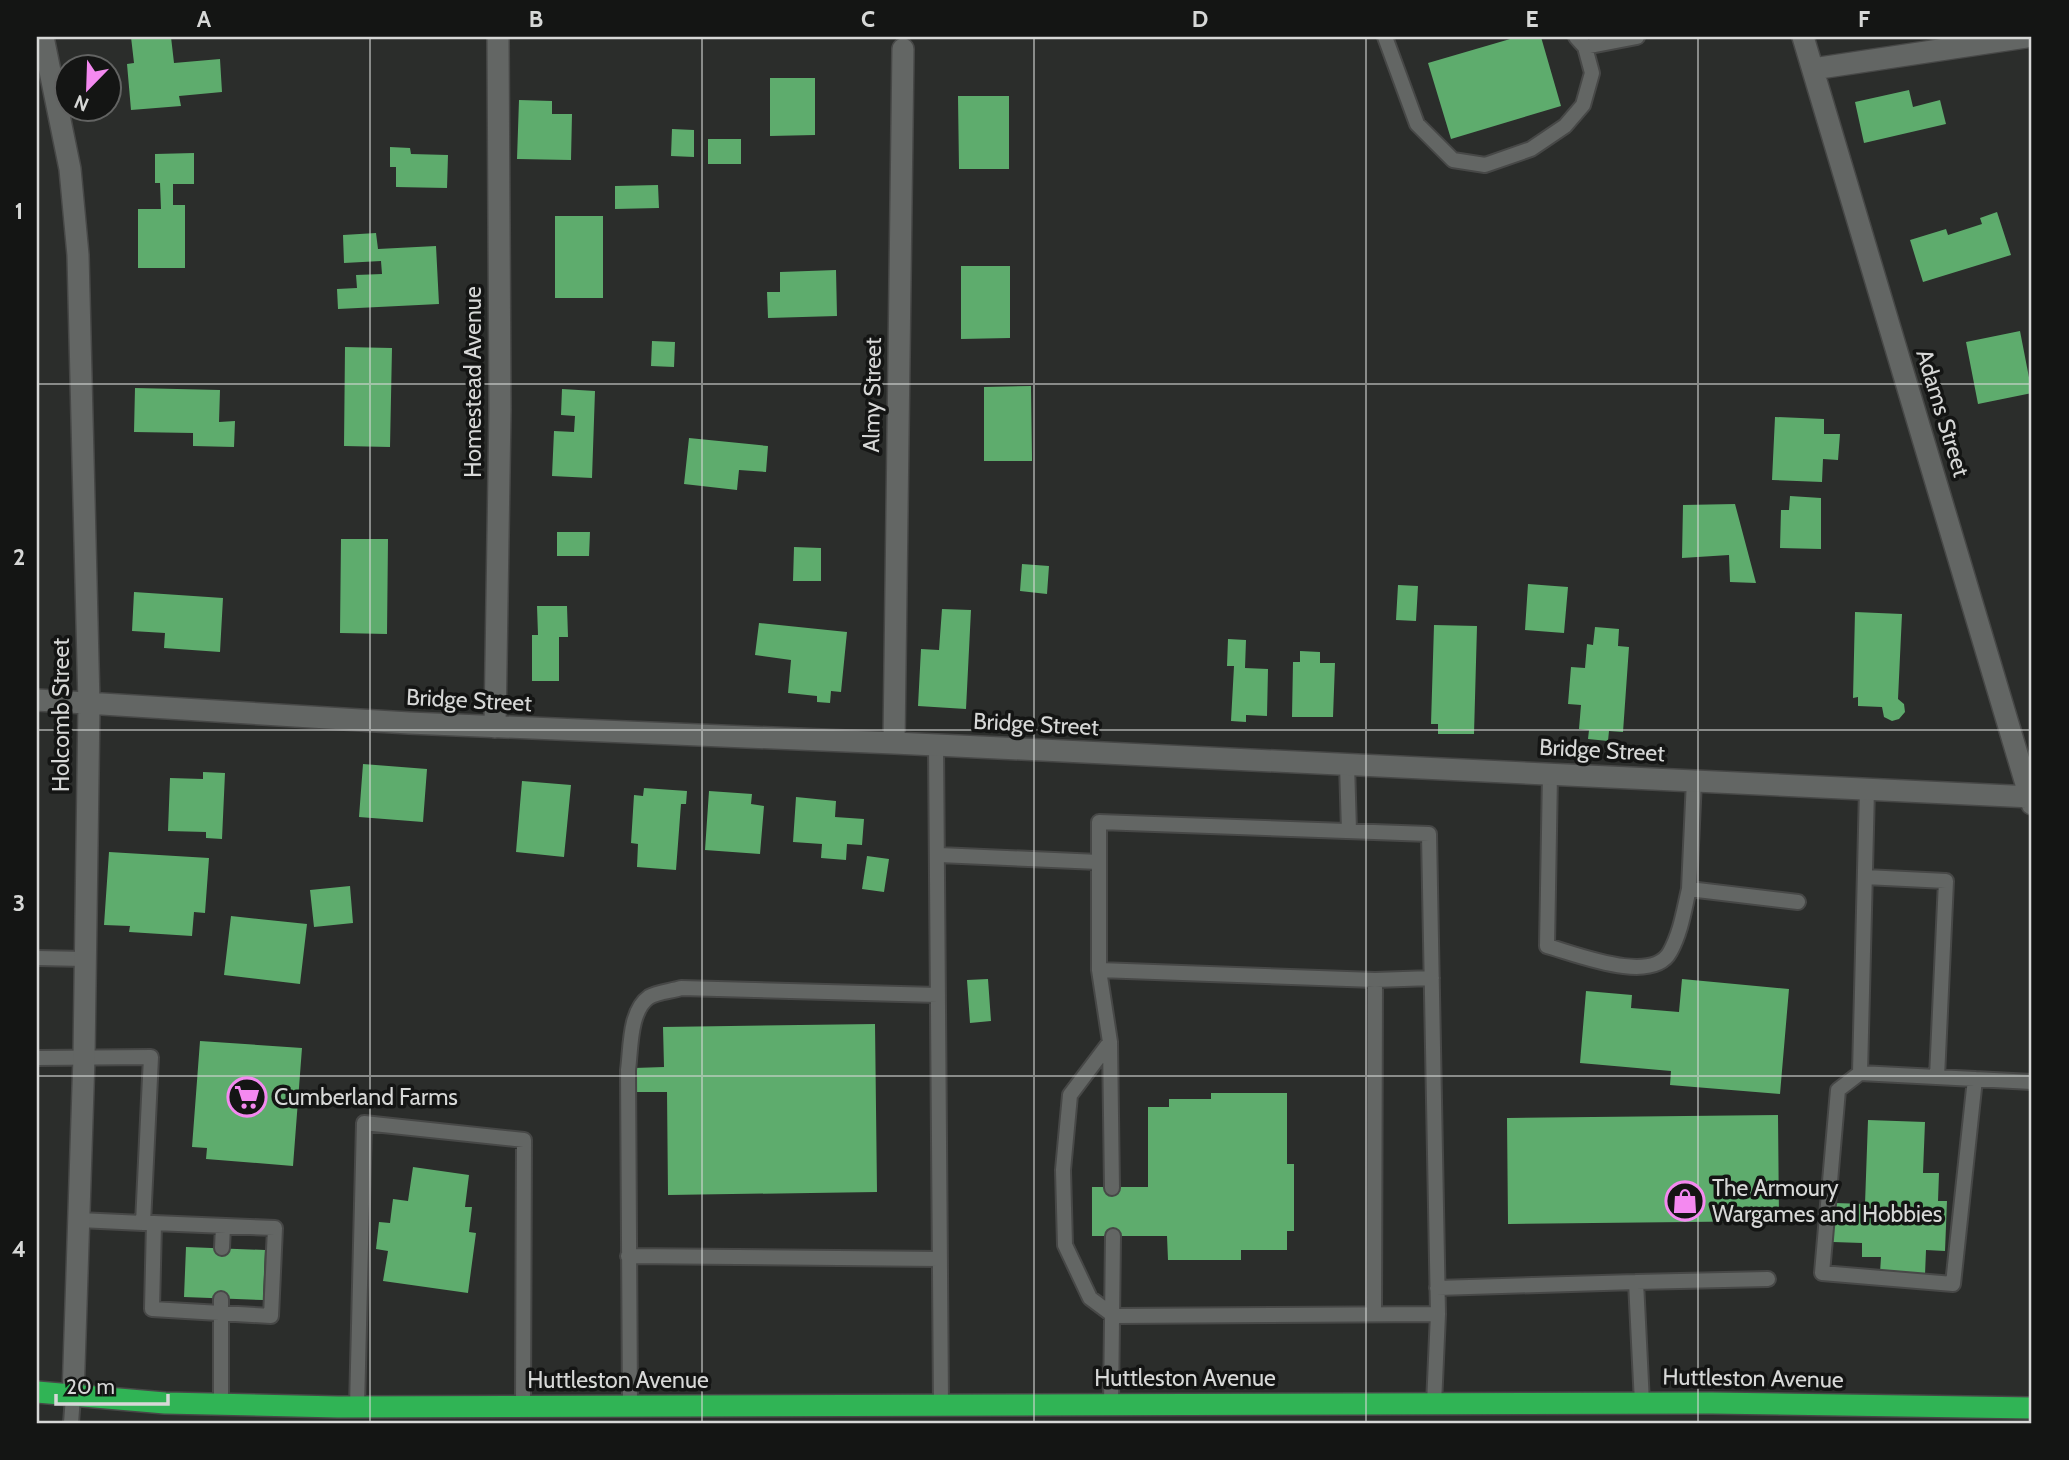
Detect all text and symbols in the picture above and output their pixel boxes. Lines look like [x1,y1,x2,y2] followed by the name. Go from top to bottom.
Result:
[197,5,212,33] text: A
[529,5,543,33] text: B
[861,5,875,33] text: C
[1192,5,1208,33] text: D
[1525,5,1539,33] text: E
[1858,5,1870,33] text: F
[52,52,122,122] north arrow
[71,90,92,116] text: N
[15,197,23,225] text: 1
[459,286,487,478] street label: Homestead Avenue
[857,337,887,453] street label: Almy Street
[1910,346,1976,480] street label: Adams Street
[13,543,25,571] text: 2
[47,638,75,792] street label: Holcomb Street
[405,683,533,717] street label: Bridge Street
[972,707,1100,741] street label: Bridge Street
[1538,733,1666,767] street label: Bridge Street
[13,889,25,917] text: 3
[226,1076,268,1118] supermarket icon: Cumberland Farms
[274,1083,458,1111] place label: Cumberland Farms
[1712,1174,1942,1228] place label: The Armoury Wargames and Hobbies
[1664,1180,1706,1222] shop icon: The Armoury Wargames and Hobbies
[12,1235,26,1263] text: 4
[56,1362,168,1406] scale bar
[1662,1362,1844,1394] street label: Huttleston Avenue
[1094,1364,1276,1392] street label: Huttleston Avenue
[527,1366,709,1394] street label: Huttleston Avenue
[66,1374,115,1399] text: 20 m

